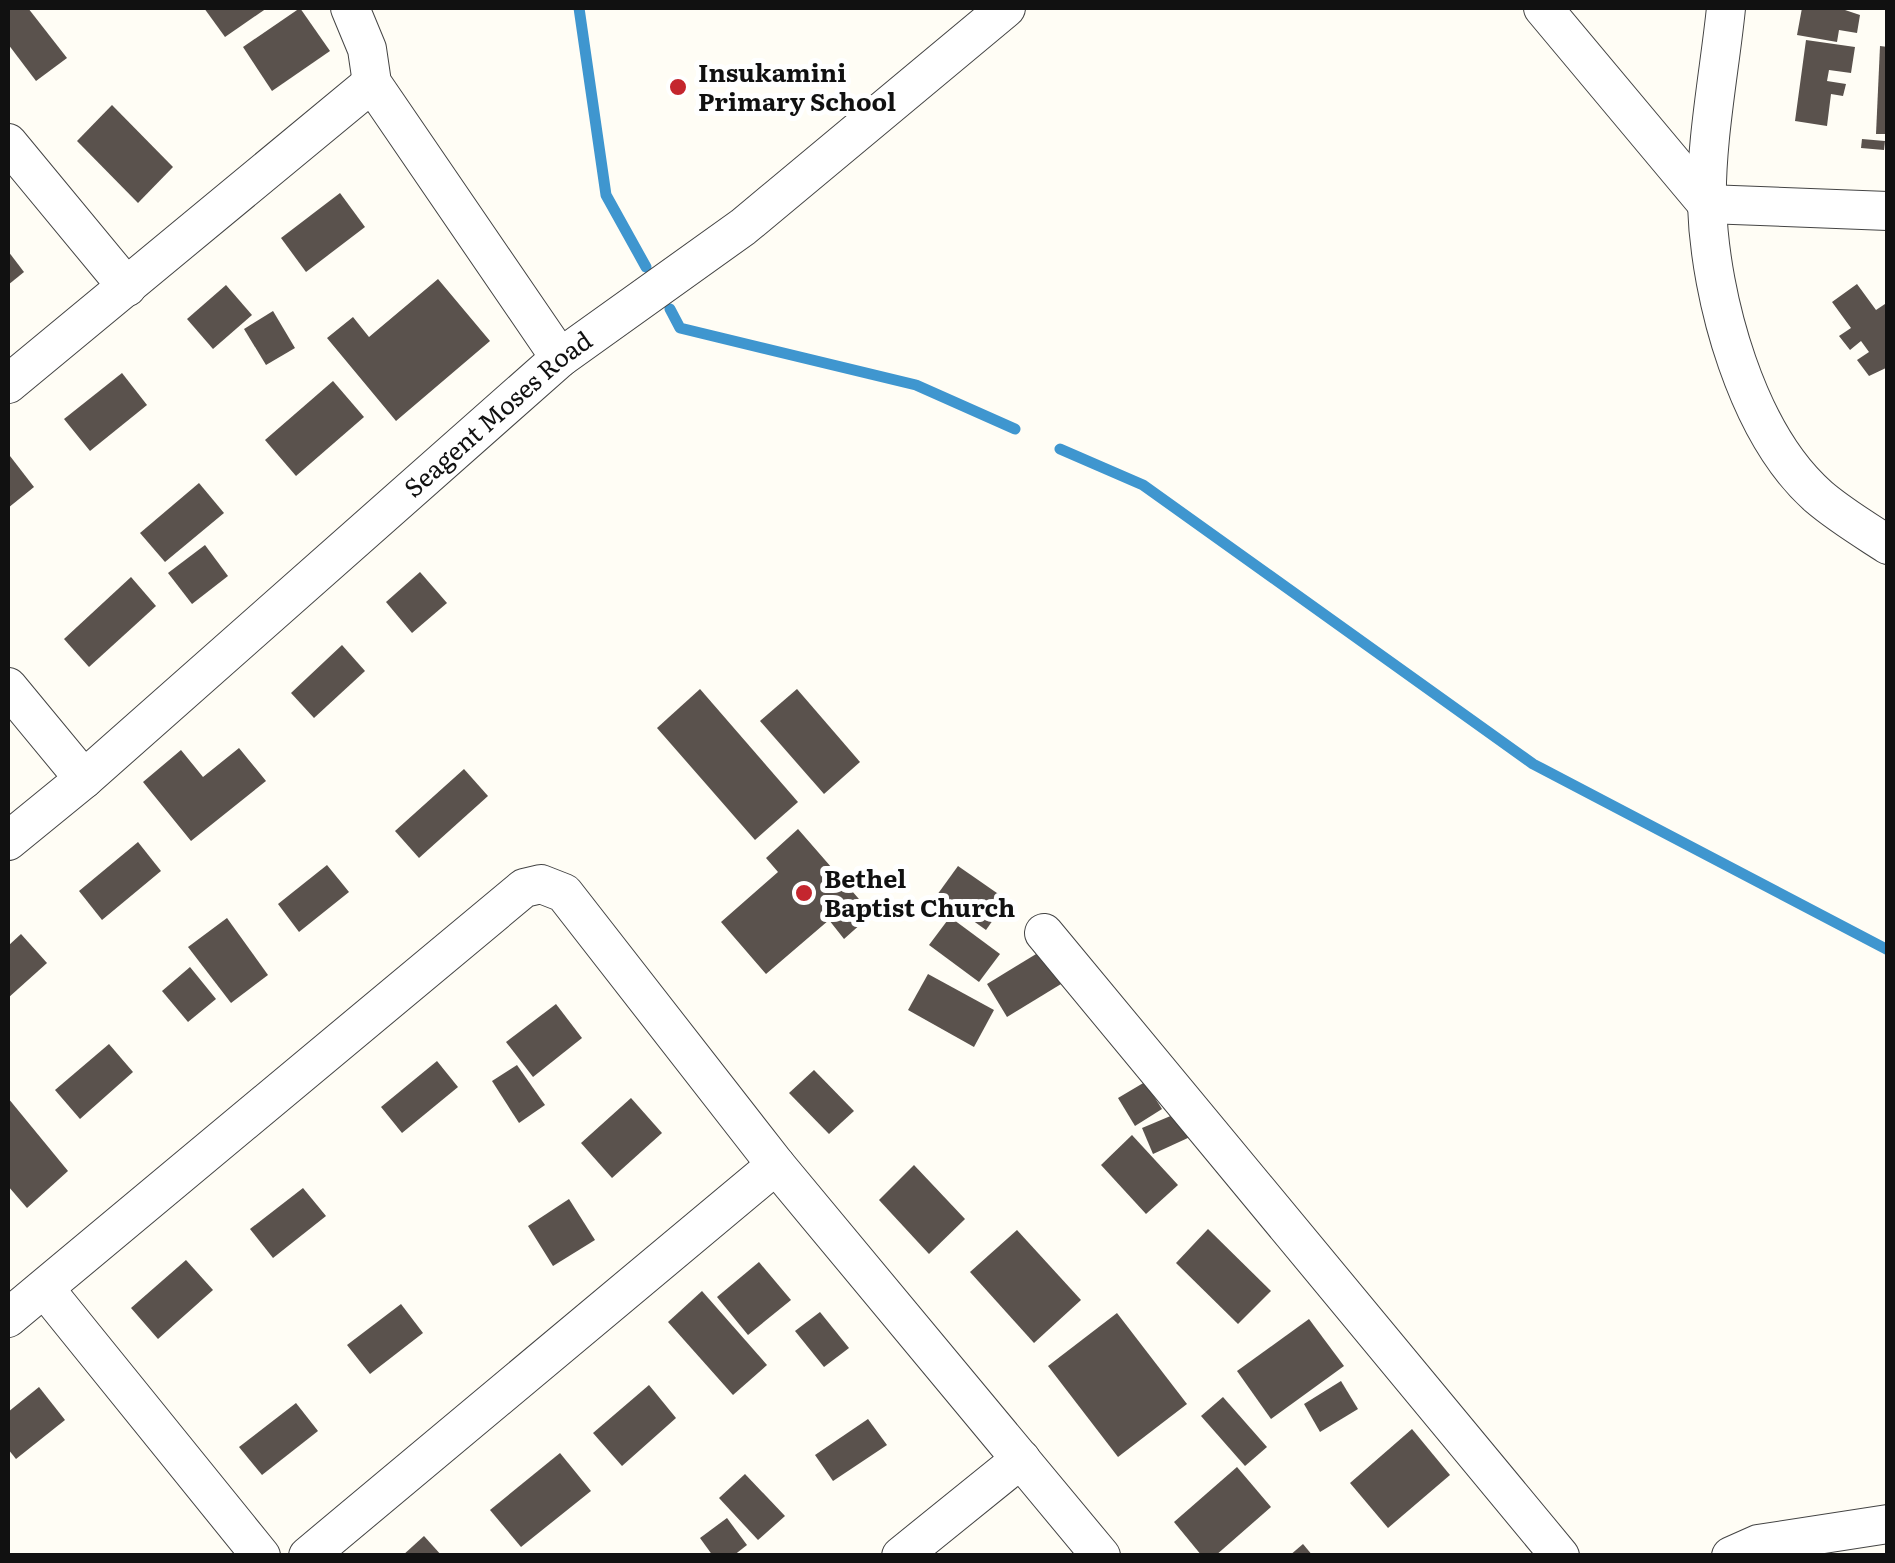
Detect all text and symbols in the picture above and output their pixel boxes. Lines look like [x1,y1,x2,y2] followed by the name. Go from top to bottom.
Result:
[698,53,896,119] place label: Insukamini Primary School
[667,76,689,98] marker: Insukamini Primary School
[395,321,599,505] street label: Seagent Moses Road
[824,859,1015,925] place label: Bethel Baptist Church
[793,882,815,904] marker: Bethel Baptist Church

